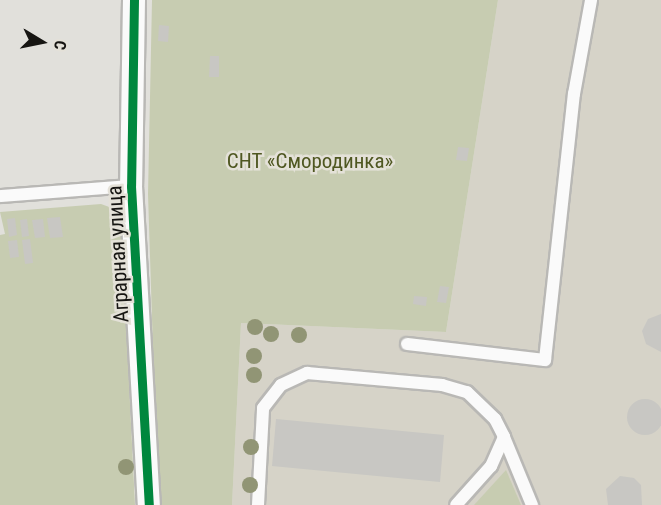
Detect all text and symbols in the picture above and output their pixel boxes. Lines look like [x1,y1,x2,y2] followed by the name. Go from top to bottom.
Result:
[12,12,72,72] north arrow
[50,39,70,51] text: С
[227,148,393,174] park label: СНТ «Смородинка»
[102,185,134,323] street label: Аграрная улица

